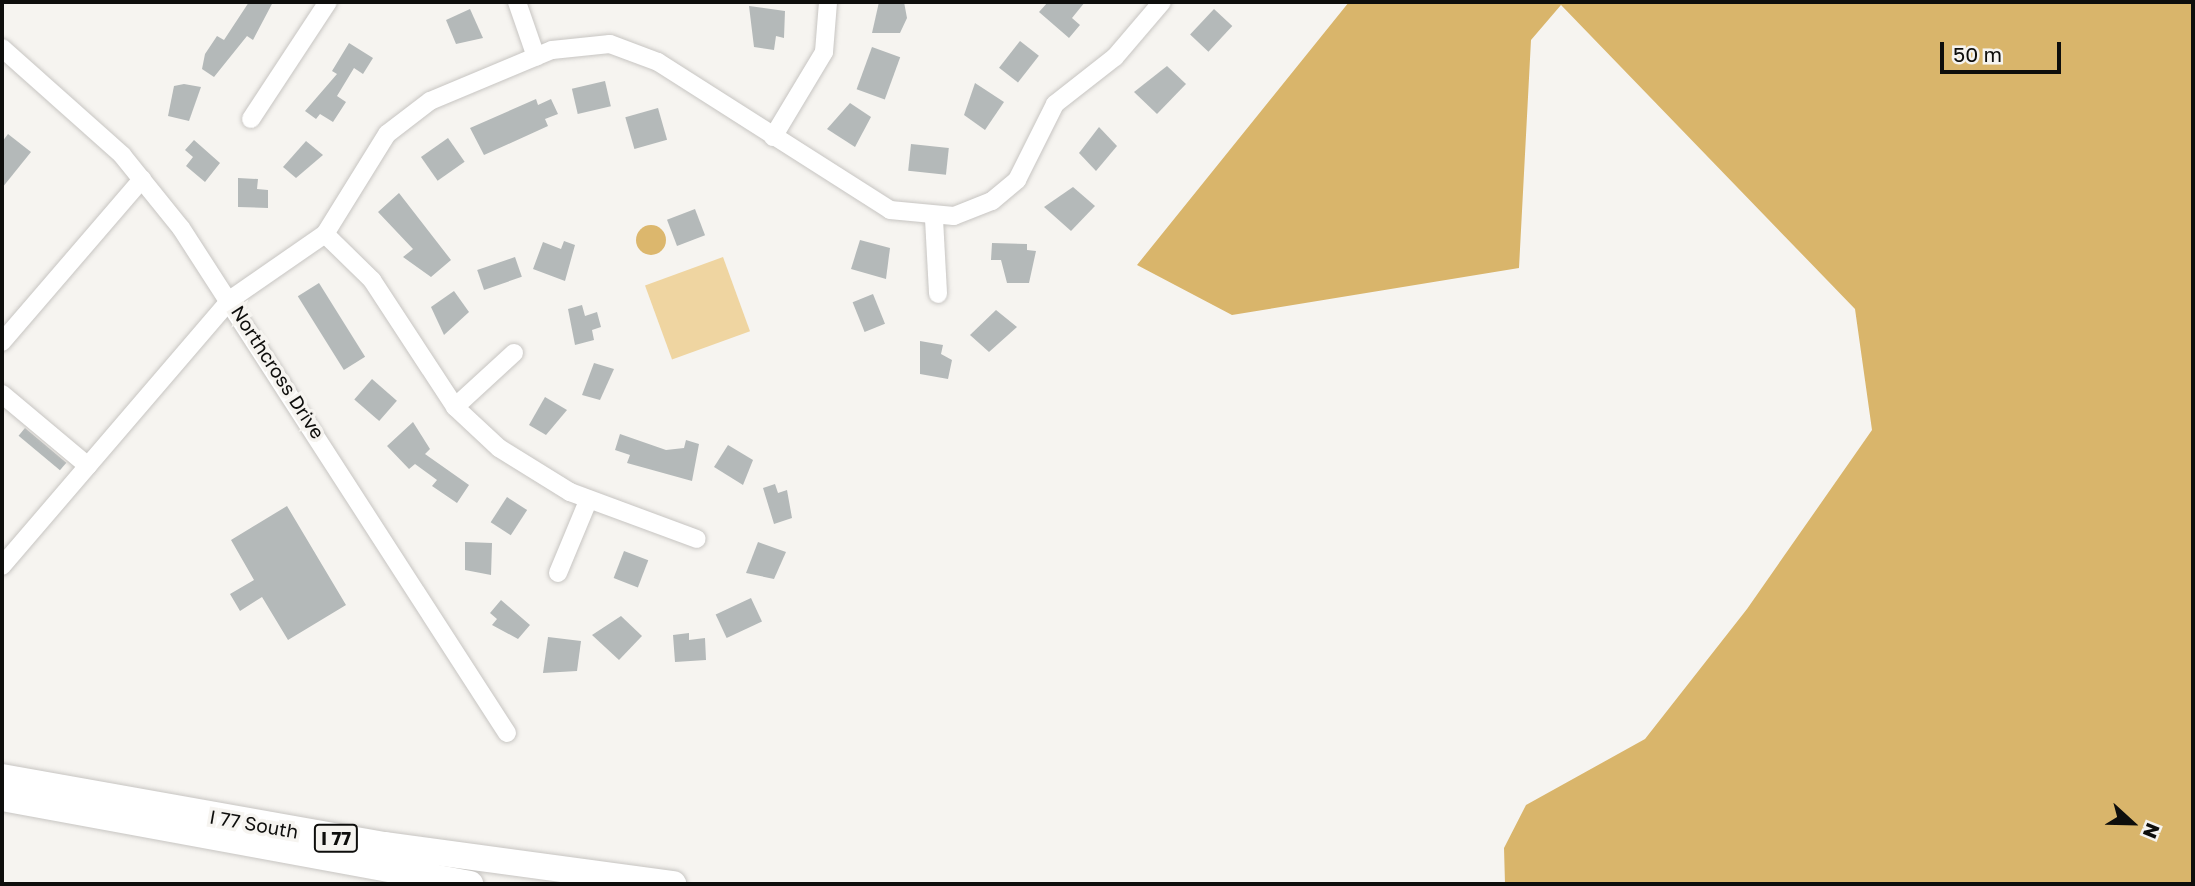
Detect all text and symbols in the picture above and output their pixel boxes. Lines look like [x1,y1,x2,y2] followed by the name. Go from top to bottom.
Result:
[1943,28,2064,72] scale bar
[1953,41,2002,67] text: 50 m
[227,301,329,443] street label: Northcross Drive
[2097,788,2167,858] north arrow
[208,805,300,843] street label: I 77 South
[2139,820,2165,842] text: N
[313,824,359,852] road number: I 77

